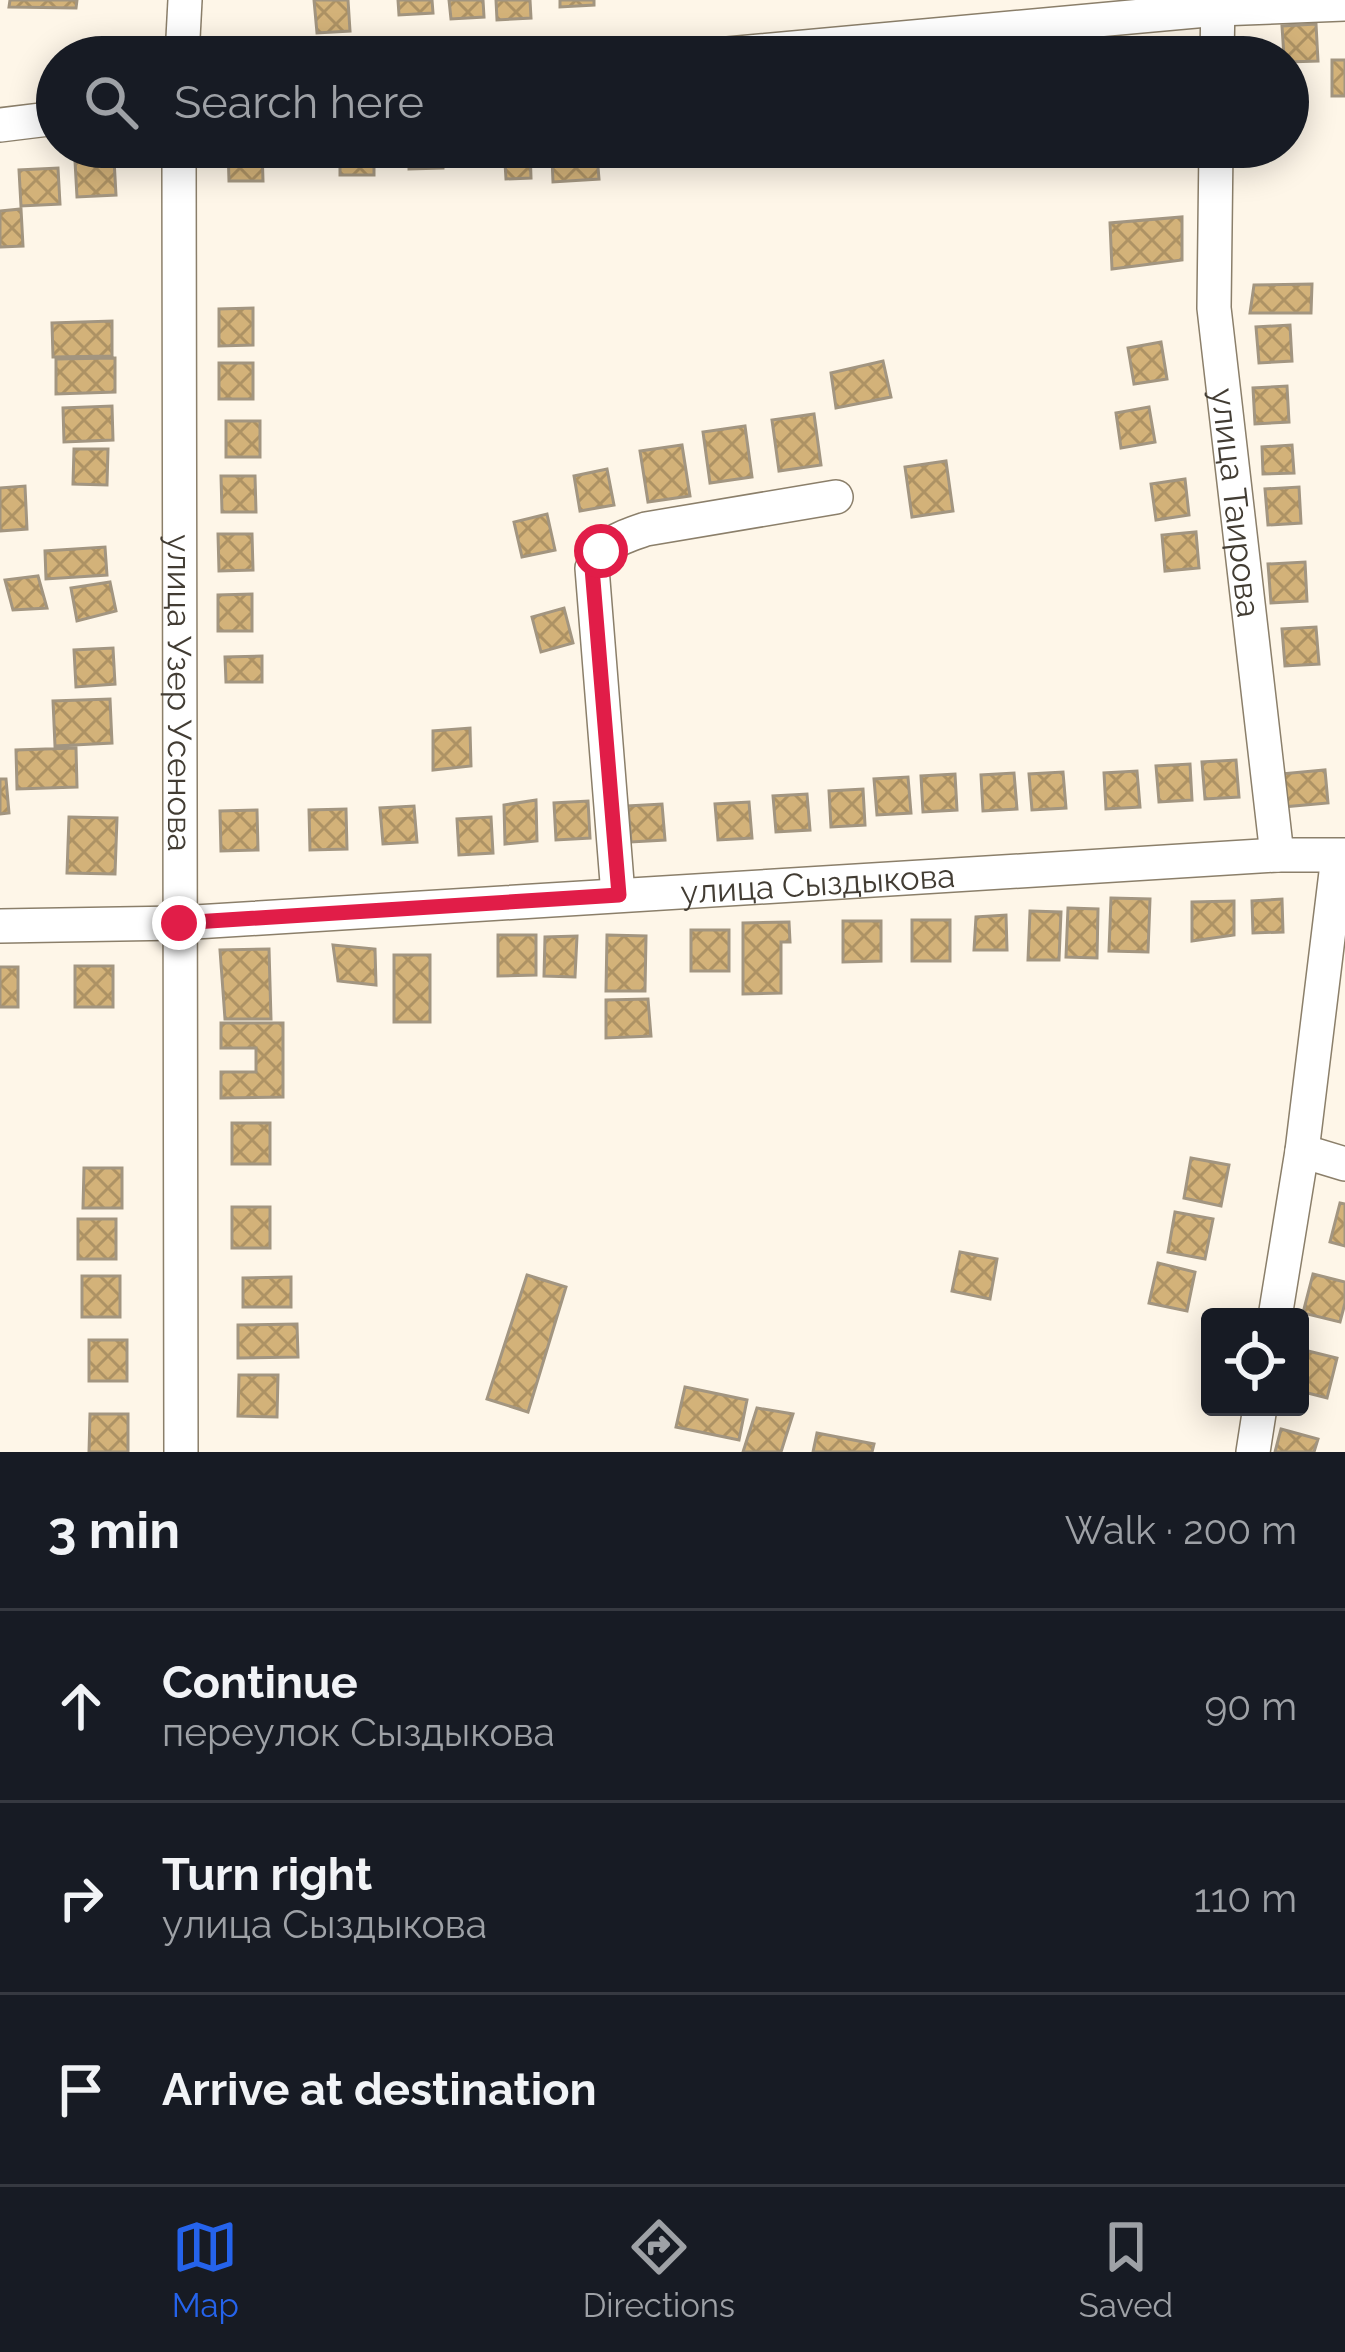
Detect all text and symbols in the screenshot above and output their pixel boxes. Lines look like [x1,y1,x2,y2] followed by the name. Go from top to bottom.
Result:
[36,36,1309,168] search box
[78,69,144,135] icon: search
[174,76,424,129] text: Search here
[1204,386,1269,620] street label: улица Таирова
[574,524,628,578] route start
[160,534,200,852] street label: улица Узер Усенова
[679,855,956,911] street label: улица Сыздыкова
[152,896,206,950] route end
[1201,1308,1309,1416] map controls
[1201,1308,1309,1416] button: locate
[48,1500,180,1560] text: 3 min
[1065,1507,1297,1553] text: Walk · 200 m
[162,1656,358,1709] text: Continue
[48,1673,114,1739] icon: ahead
[1204,1683,1297,1729] text: 90 m
[162,1709,555,1755] text: переулок Сыздыкова
[162,1848,372,1901] text: Turn right
[48,1865,114,1931] icon: right
[1194,1875,1297,1921] text: 110 m
[162,1901,487,1947] text: улица Сыздыкова
[48,2057,114,2123] icon: arrive
[162,2063,597,2116] text: Arrive at destination
[172,2214,239,2325] tab: Map
[583,2214,735,2325] tab: Directions
[1079,2214,1173,2325] tab: Saved

